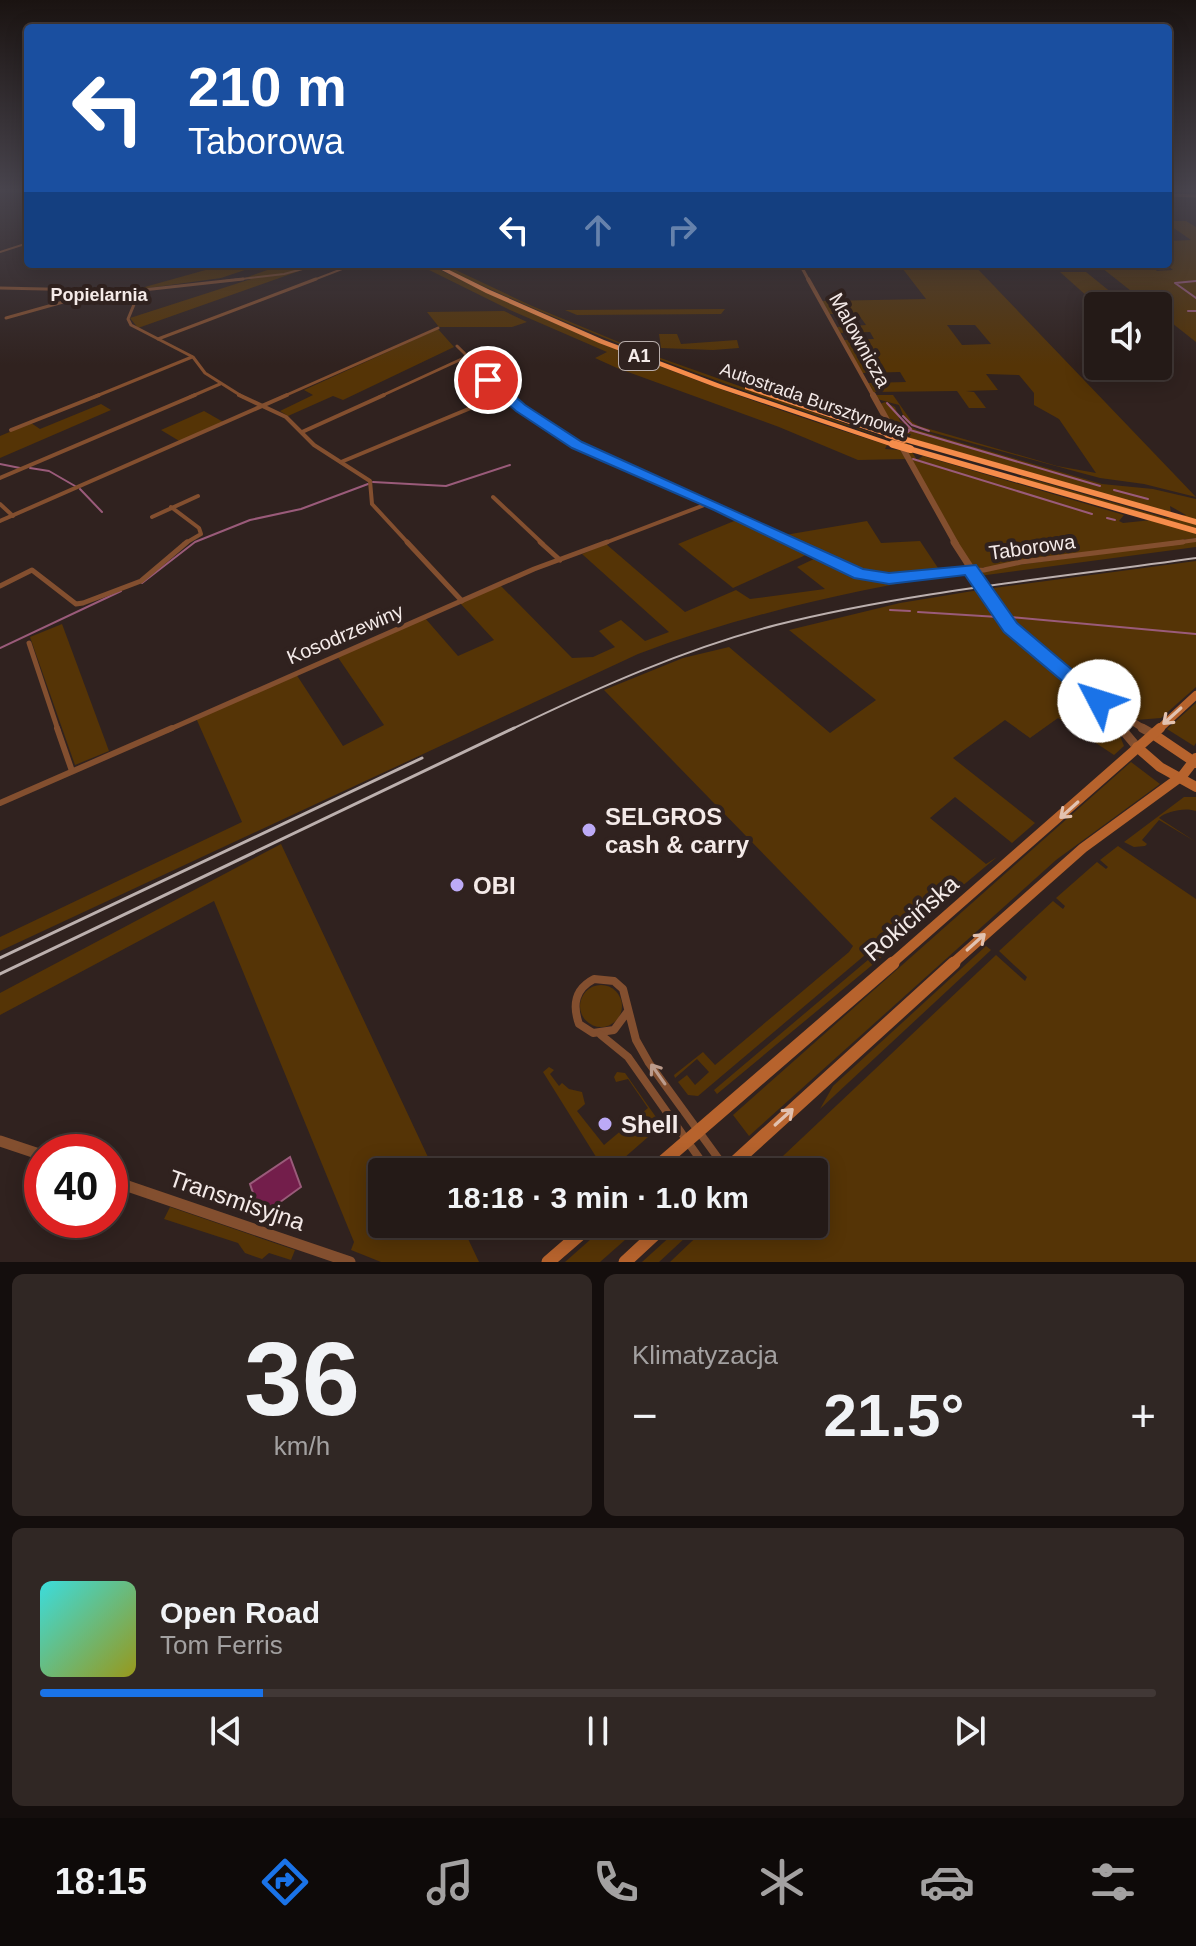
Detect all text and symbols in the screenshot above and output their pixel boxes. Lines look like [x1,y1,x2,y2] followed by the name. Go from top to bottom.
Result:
[188,55,347,118] text: 210 m
[56,56,160,160] icon: left
[188,121,344,162] text: Taborowa
[492,208,536,252] icon: left
[576,208,620,252] icon: ahead
[660,208,704,252] icon: right
[50,285,149,305] district label: Popielarnia
[825,289,895,392] street label: Malownicza
[1084,292,1172,380] map controls
[1084,292,1172,380] button: sound
[619,342,659,370] road number: A1
[454,346,522,414] pin
[466,358,510,402] icon: arrive
[718,359,909,442] street label: Autostrada Bursztynowa
[988,530,1077,564] street label: Taborowa
[283,600,407,668] street label: Kosodrzewiny
[1057,659,1141,743] position arrow
[1162,707,1182,726] one-way arrow
[1060,801,1080,819] one-way arrow
[605,803,750,858] place label: SELGROS cash & carry
[580,821,598,839] marker: SELGROS cash & carry
[858,869,964,966] street label: Rokicińska
[473,872,516,899] place label: OBI
[448,876,466,894] marker: OBI
[966,934,986,952] one-way arrow
[650,1064,667,1085] one-way arrow
[774,1108,794,1127] one-way arrow
[621,1111,678,1138] place label: Shell
[596,1115,614,1133] marker: Shell
[24,1134,128,1238] speed limit sign: 40
[166,1164,309,1236] street label: Transmisyjna
[447,1181,749,1214] text: 18:18 · 3 min · 1.0 km
[244,1321,360,1437] text: 36
[632,1340,778,1370] text: Klimatyzacja
[824,1382,964,1449] text: 21.5°
[632,1391,658,1440] text: −
[1130,1391,1156,1440] text: +
[274,1431,330,1461] text: km/h
[160,1596,320,1629] text: Open Road
[160,1630,283,1660] text: Tom Ferris
[204,1709,248,1753] icon: previous
[576,1709,620,1753] icon: pause
[948,1709,992,1753] icon: next
[257,1854,313,1910] icon: directions
[422,1854,478,1910] icon: music
[588,1854,644,1910] icon: phone
[754,1854,810,1910] icon: climate
[919,1854,975,1910] icon: car
[1085,1854,1141,1910] icon: filters
[55,1861,147,1902] text: 18:15

